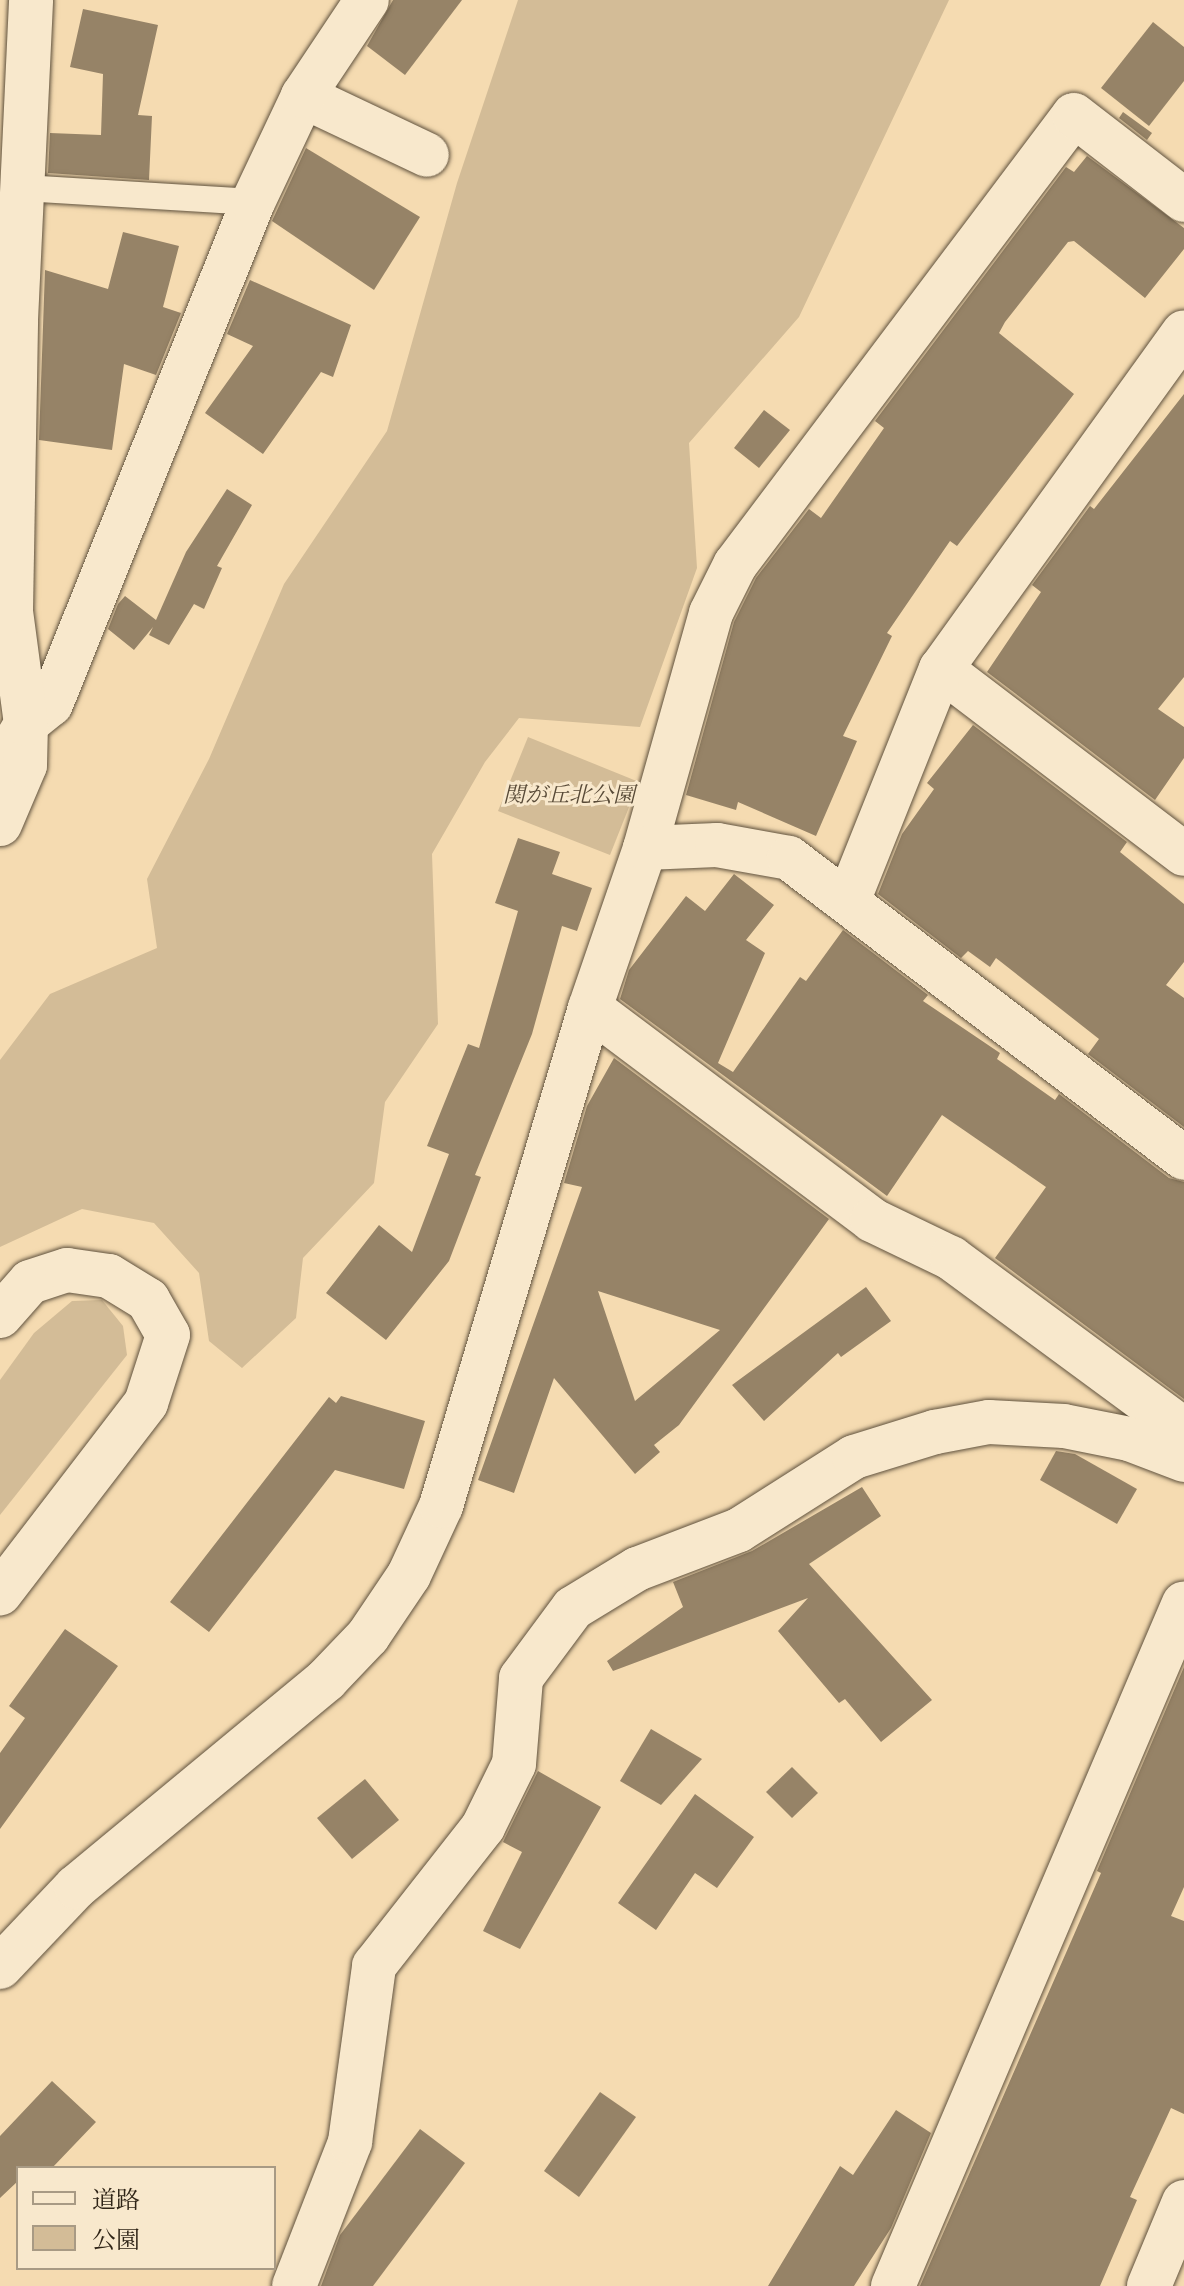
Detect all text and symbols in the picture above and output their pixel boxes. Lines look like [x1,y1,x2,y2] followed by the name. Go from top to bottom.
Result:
[503,783,635,809] park label: 関が丘北公園
[16,2166,276,2270] legend
[92,2184,140,2216] text: 道路
[92,2224,140,2256] text: 公園

